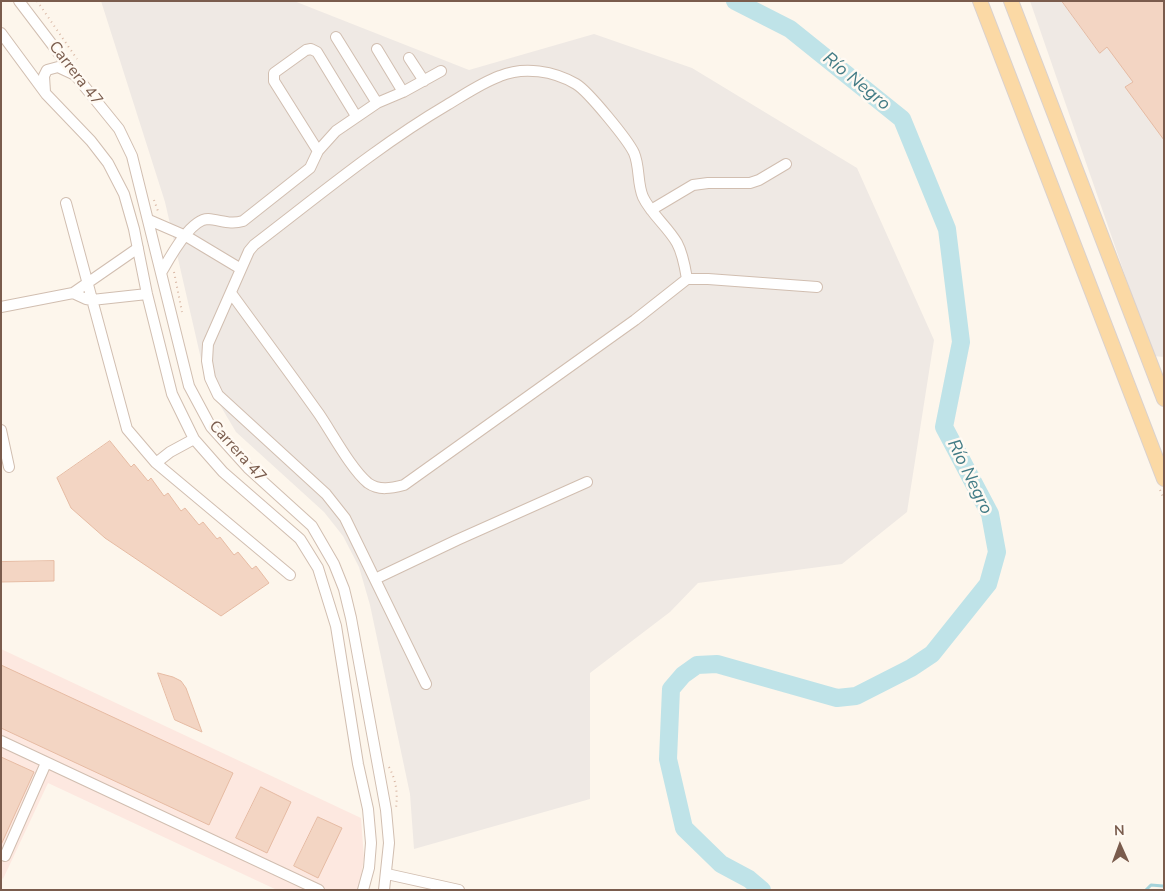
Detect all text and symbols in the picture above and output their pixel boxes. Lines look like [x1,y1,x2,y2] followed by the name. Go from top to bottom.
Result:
[44,38,106,110] street label: Carrera 47
[818,48,894,116] water label: Río Negro
[204,417,270,487] street label: Carrera 47
[942,436,996,518] water label: Río Negro
[1095,821,1145,871] north arrow
[1114,821,1125,840] text: N

